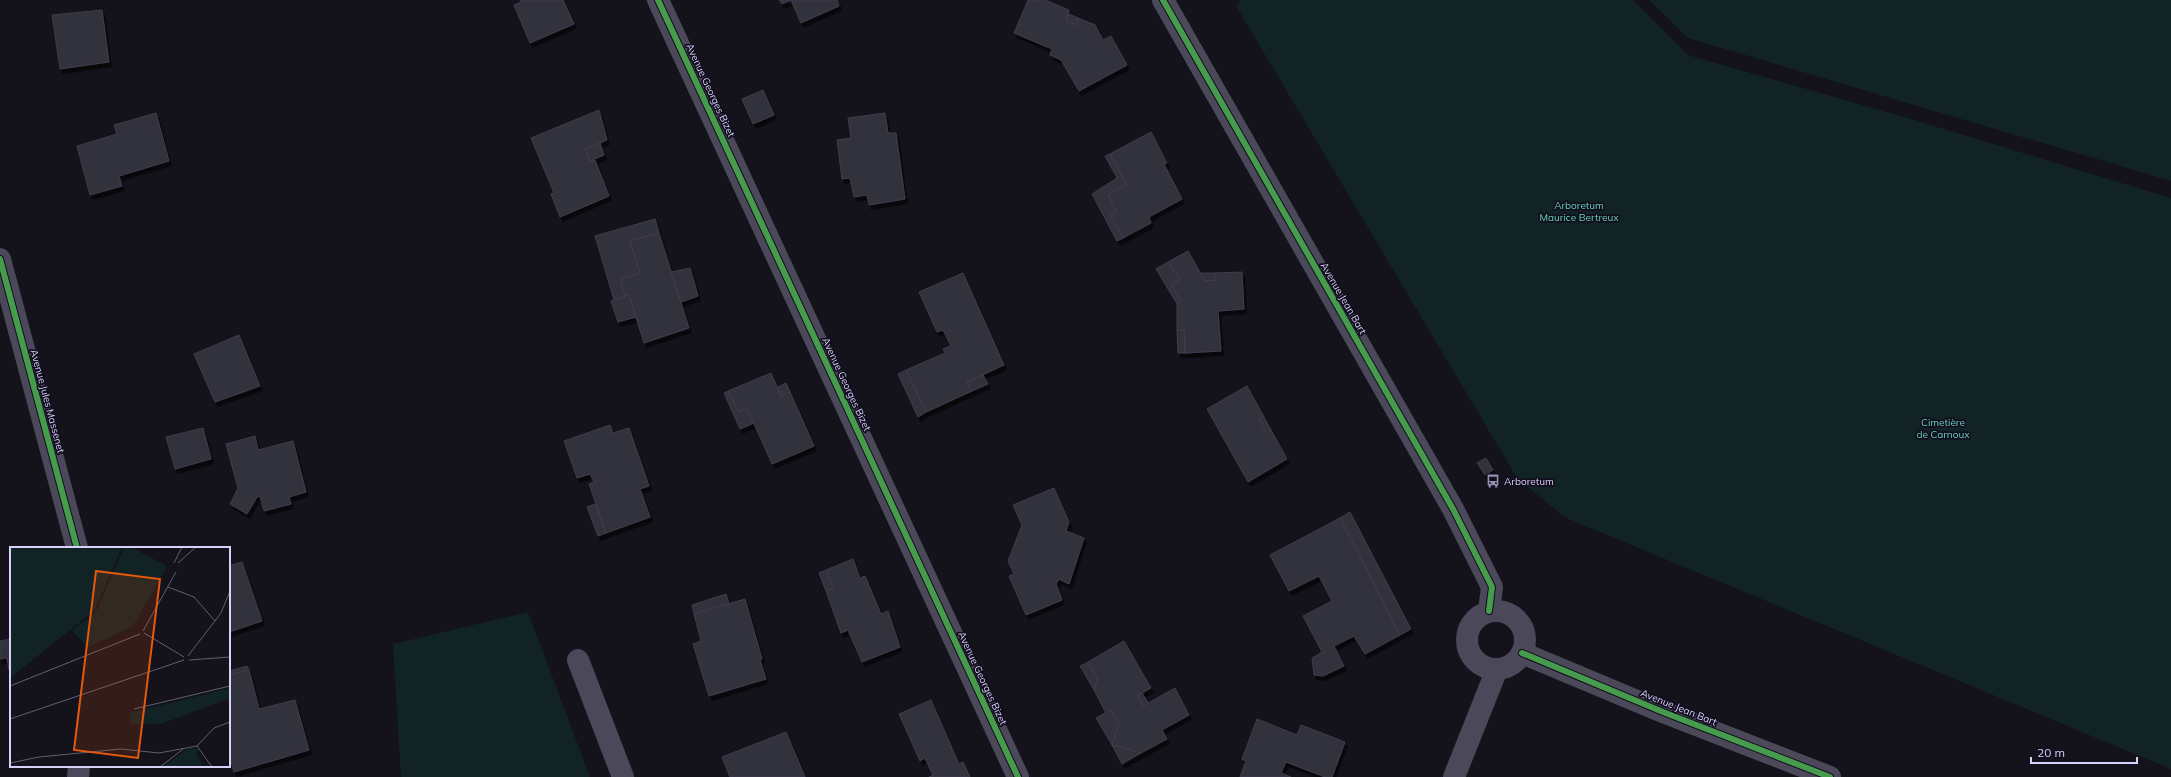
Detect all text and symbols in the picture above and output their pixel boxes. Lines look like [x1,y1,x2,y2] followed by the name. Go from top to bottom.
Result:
[683,41,738,140] street label: Avenue Georges Bizet
[1539,199,1619,224] park label: Arboretum Maurice Bertreux
[1318,260,1370,337] street label: Avenue Jean Bart
[819,335,874,434] street label: Avenue Georges Bizet
[27,348,68,455] street label: Avenue Jules Massenet
[1916,416,1970,441] park label: Cimetière de Carnoux
[1485,473,1501,489] bus stop icon: Arboretum
[1504,475,1554,488] place label: Arboretum
[10,547,230,767] inset map
[955,629,1010,728] street label: Avenue Georges Bizet
[1639,686,1719,729] street label: Avenue Jean Bart
[2031,739,2137,765] scale bar
[2037,745,2065,760] text: 20 m

